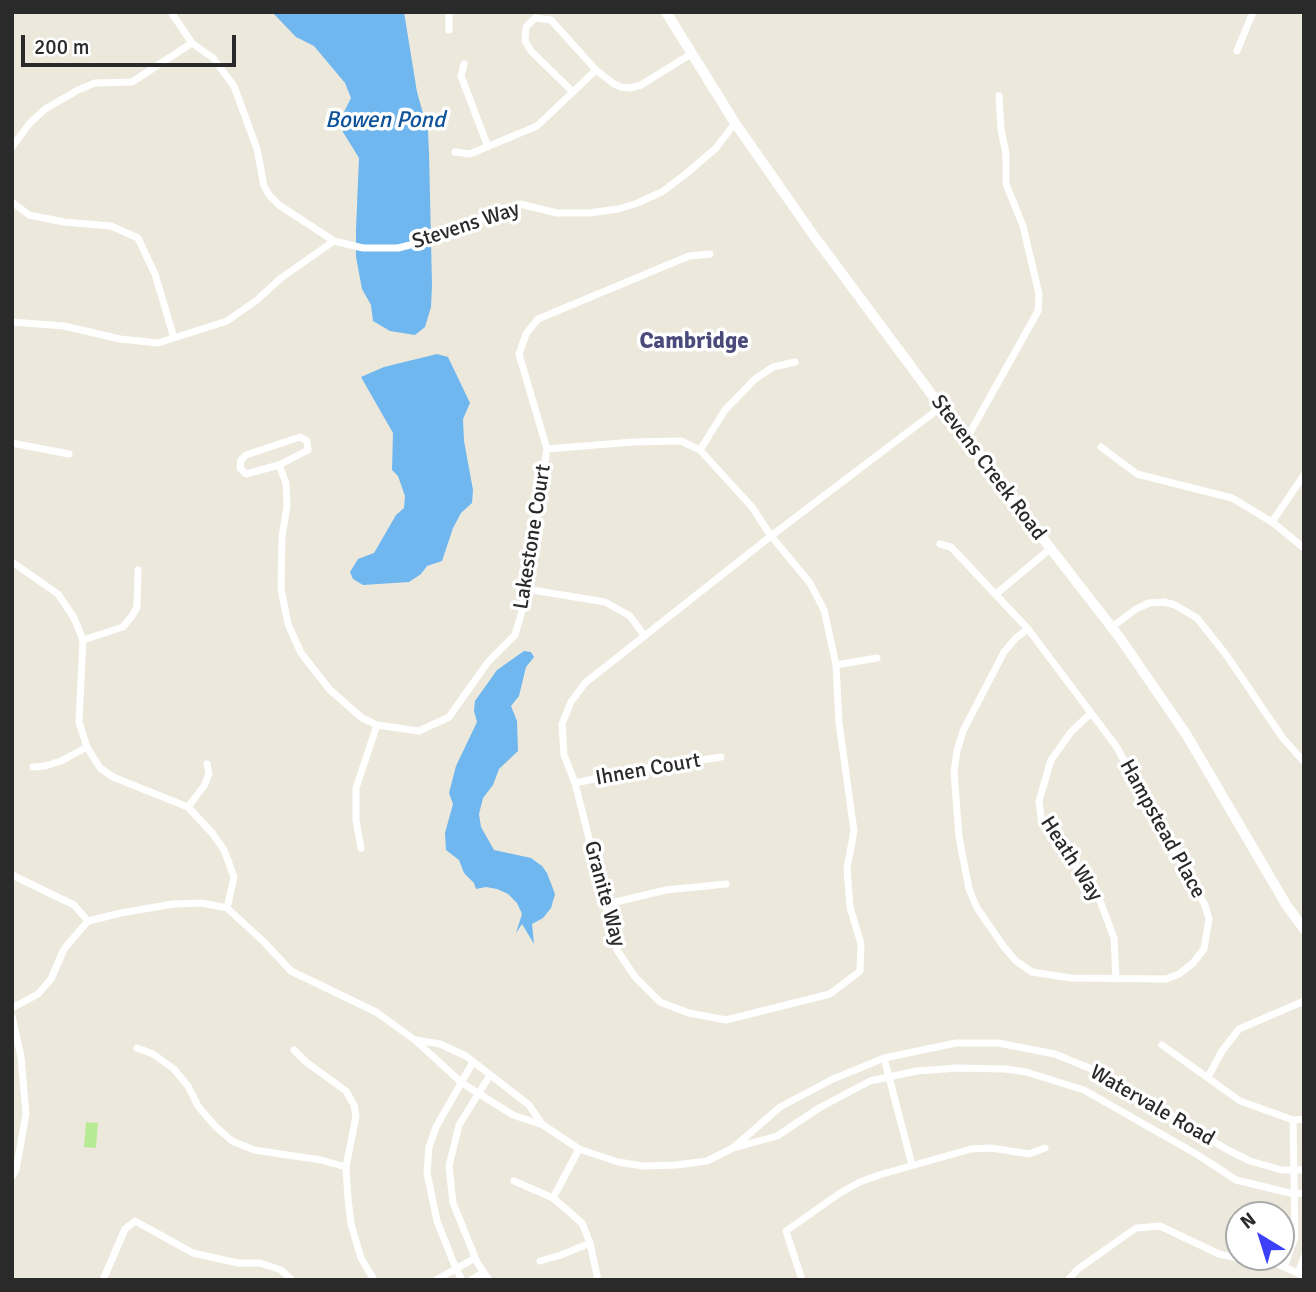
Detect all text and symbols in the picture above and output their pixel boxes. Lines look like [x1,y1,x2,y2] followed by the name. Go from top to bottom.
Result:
[24,21,240,65] scale bar
[34,34,89,60] text: 200 m
[325,107,445,135] water label: Bowen Pond
[409,197,523,255] street label: Stevens Way
[639,328,749,356] district label: Cambridge
[925,390,1051,546] street label: Stevens Creek Road
[509,463,557,611] street label: Lakestone Court
[594,748,702,792] street label: Ihnen Court
[1113,755,1211,903] street label: Hampstead Place
[1034,812,1108,906] street label: Heath Way
[578,838,630,950] street label: Granite Way
[1085,1060,1219,1152] street label: Watervale Road
[1225,1201,1295,1271] north arrow
[1236,1208,1261,1235] text: N

